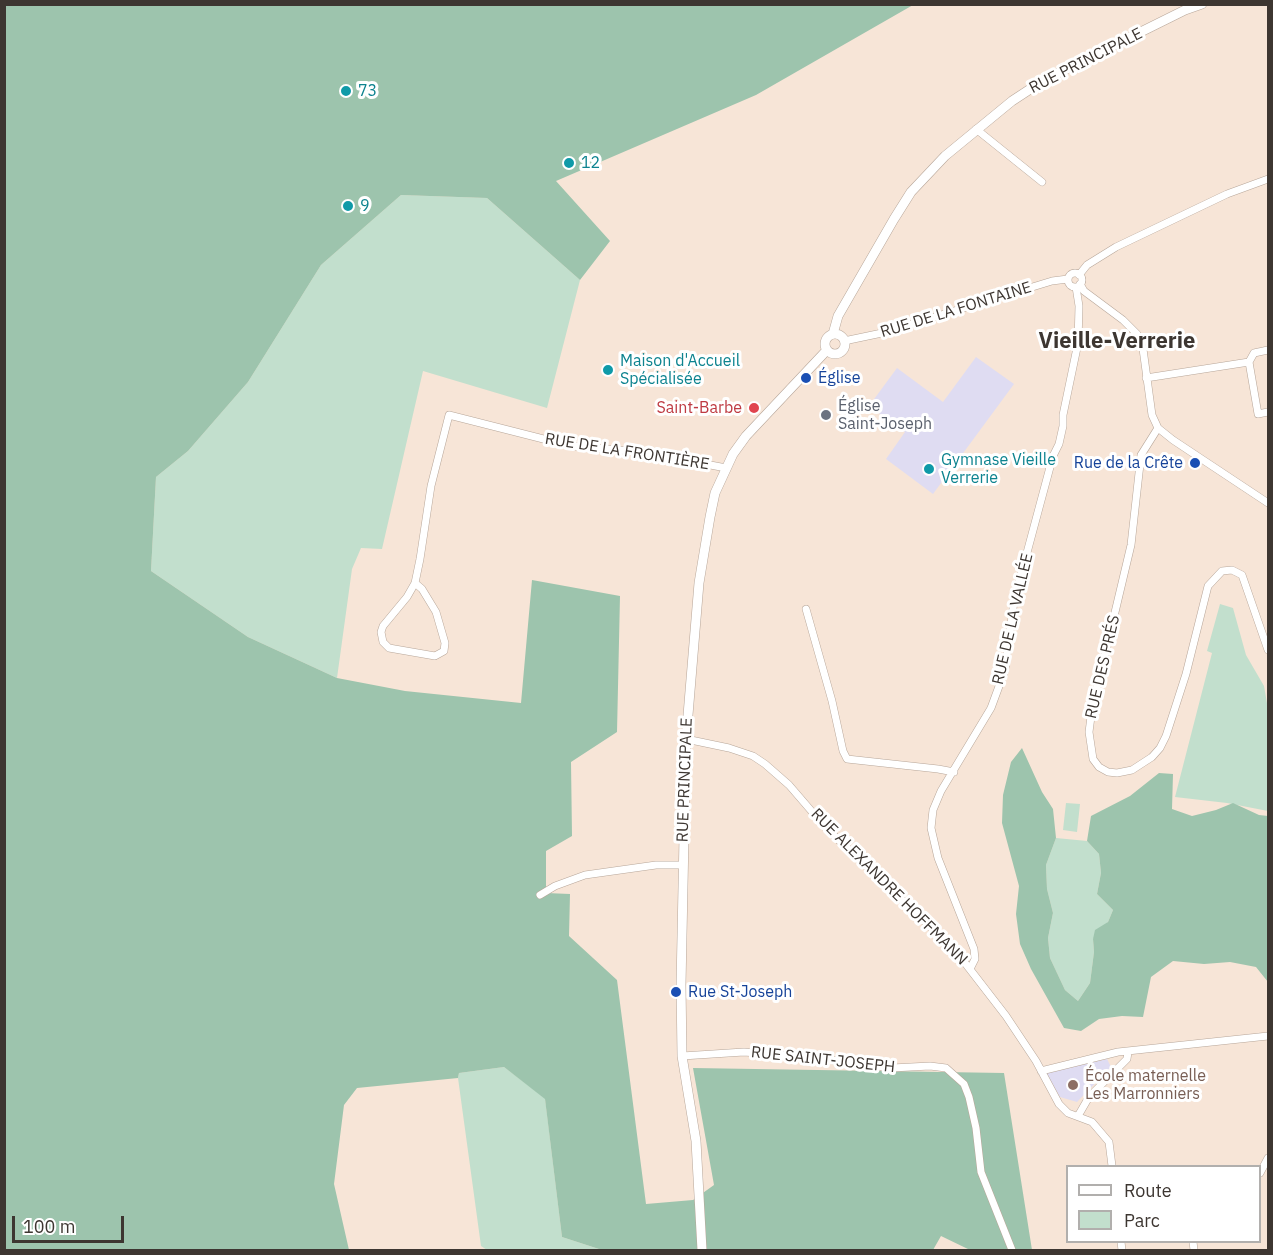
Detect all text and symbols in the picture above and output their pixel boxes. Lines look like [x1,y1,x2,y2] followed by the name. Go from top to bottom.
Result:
[1026,24,1146,98] street label: RUE PRINCIPALE
[358,81,377,101] place label: 73
[339,84,353,98] marker: 73
[581,153,600,173] place label: 12
[562,156,576,170] marker: 12
[360,196,370,216] place label: 9
[341,199,355,213] marker: 9
[878,278,1034,342] street label: RUE DE LA FONTAINE
[1039,329,1195,355] district label: Vieille-Verrerie
[620,351,740,389] place label: Maison d'Accueil Spécialisée
[601,363,615,377] marker: Maison d'Accueil Spécialisée
[818,368,861,388] place label: Église
[799,371,813,385] marker: Église
[838,396,932,434] place label: Église Saint-Joseph
[656,398,742,418] place label: Saint-Barbe
[747,401,761,415] marker: Saint-Barbe
[819,408,833,422] marker: Église Saint-Joseph
[543,430,711,474] street label: RUE DE LA FRONTIÈRE
[941,450,1056,488] place label: Gymnase Vieille Verrerie
[1074,453,1183,473] place label: Rue de la Crête
[1188,456,1202,470] marker: Rue de la Crête
[922,462,936,476] marker: Gymnase Vieille Verrerie
[989,551,1037,687] street label: RUE DE LA VALLÉE
[1082,613,1124,721] street label: RUE DES PRÉS
[673,717,697,843] street label: RUE PRINCIPALE
[807,805,971,969] street label: RUE ALEXANDRE HOFFMANN
[688,982,792,1002] place label: Rue St-Joseph
[669,985,683,999] marker: Rue St-Joseph
[750,1043,896,1077] street label: RUE SAINT-JOSEPH
[1085,1066,1206,1104] place label: École maternelle Les Marronniers
[1066,1078,1080,1092] marker: École maternelle Les Marronniers
[1066,1165,1261,1243] legend
[1124,1179,1172,1202] text: Route
[15,1204,128,1242] scale bar
[1124,1209,1160,1232] text: Parc
[23,1215,75,1238] text: 100 m

